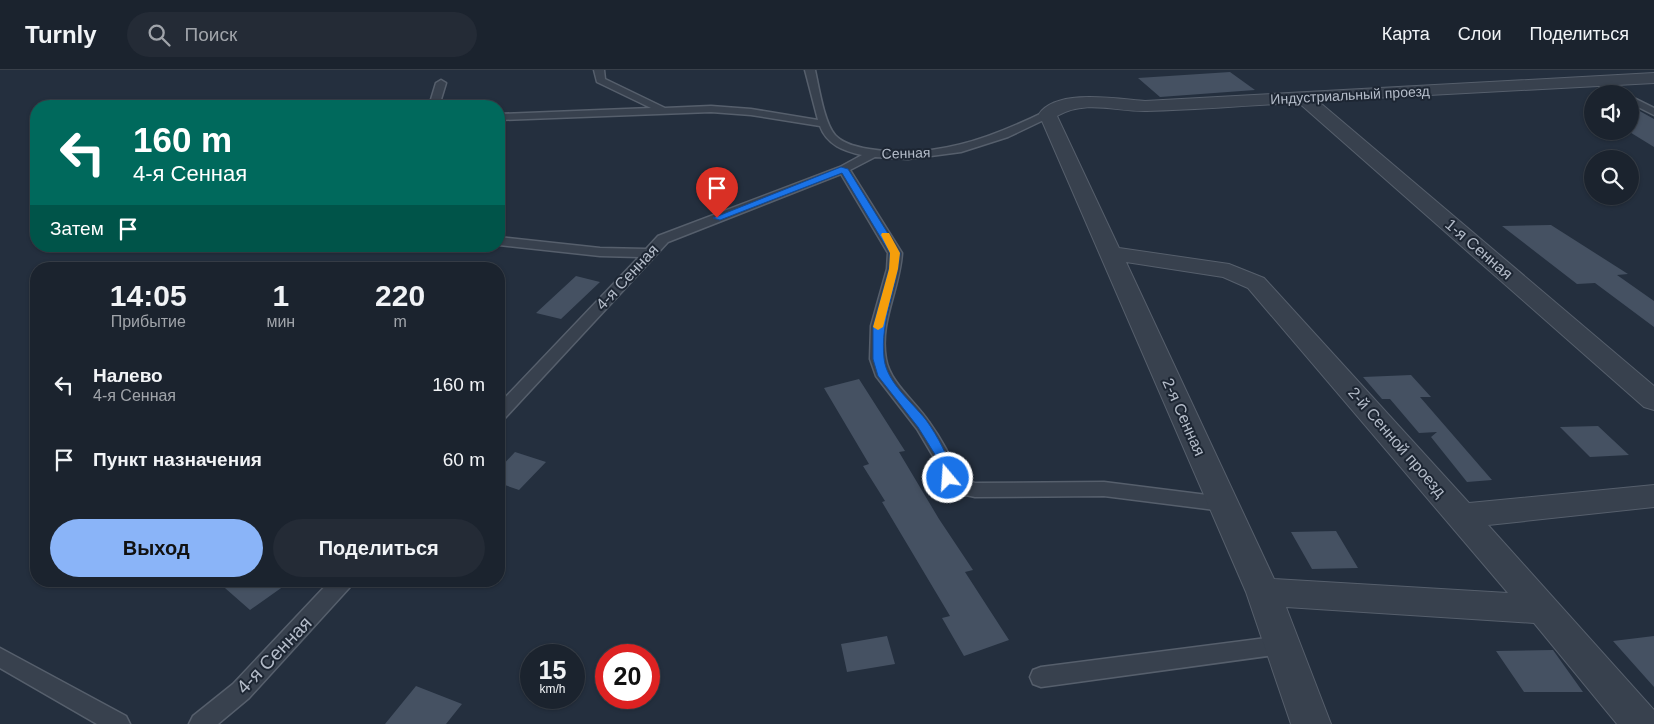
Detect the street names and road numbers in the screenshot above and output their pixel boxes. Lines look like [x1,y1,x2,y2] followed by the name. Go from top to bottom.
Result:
[1270,83,1430,107] street label: Индустриальный проезд
[881,144,931,162] street label: Сенная
[1442,215,1516,283] street label: 1-я Сенная
[592,241,662,313] street label: 4-я Сенная
[1159,376,1209,458] street label: 2-я Сенная
[1345,384,1450,501] street label: 2-й Сенной проезд
[232,612,316,698] street label: 4-я Сенная

